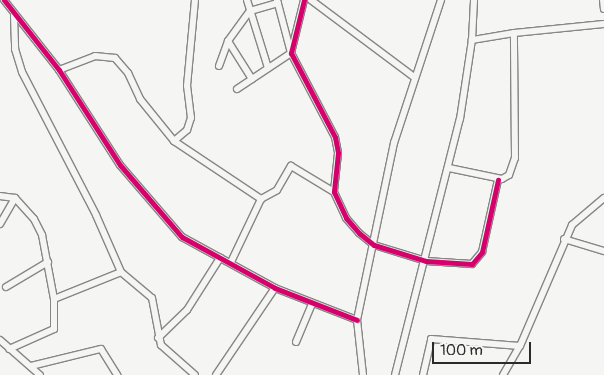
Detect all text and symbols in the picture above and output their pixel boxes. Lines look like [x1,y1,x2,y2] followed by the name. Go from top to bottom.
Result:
[434,332,533,364] scale bar
[440,341,483,360] text: 100 m

